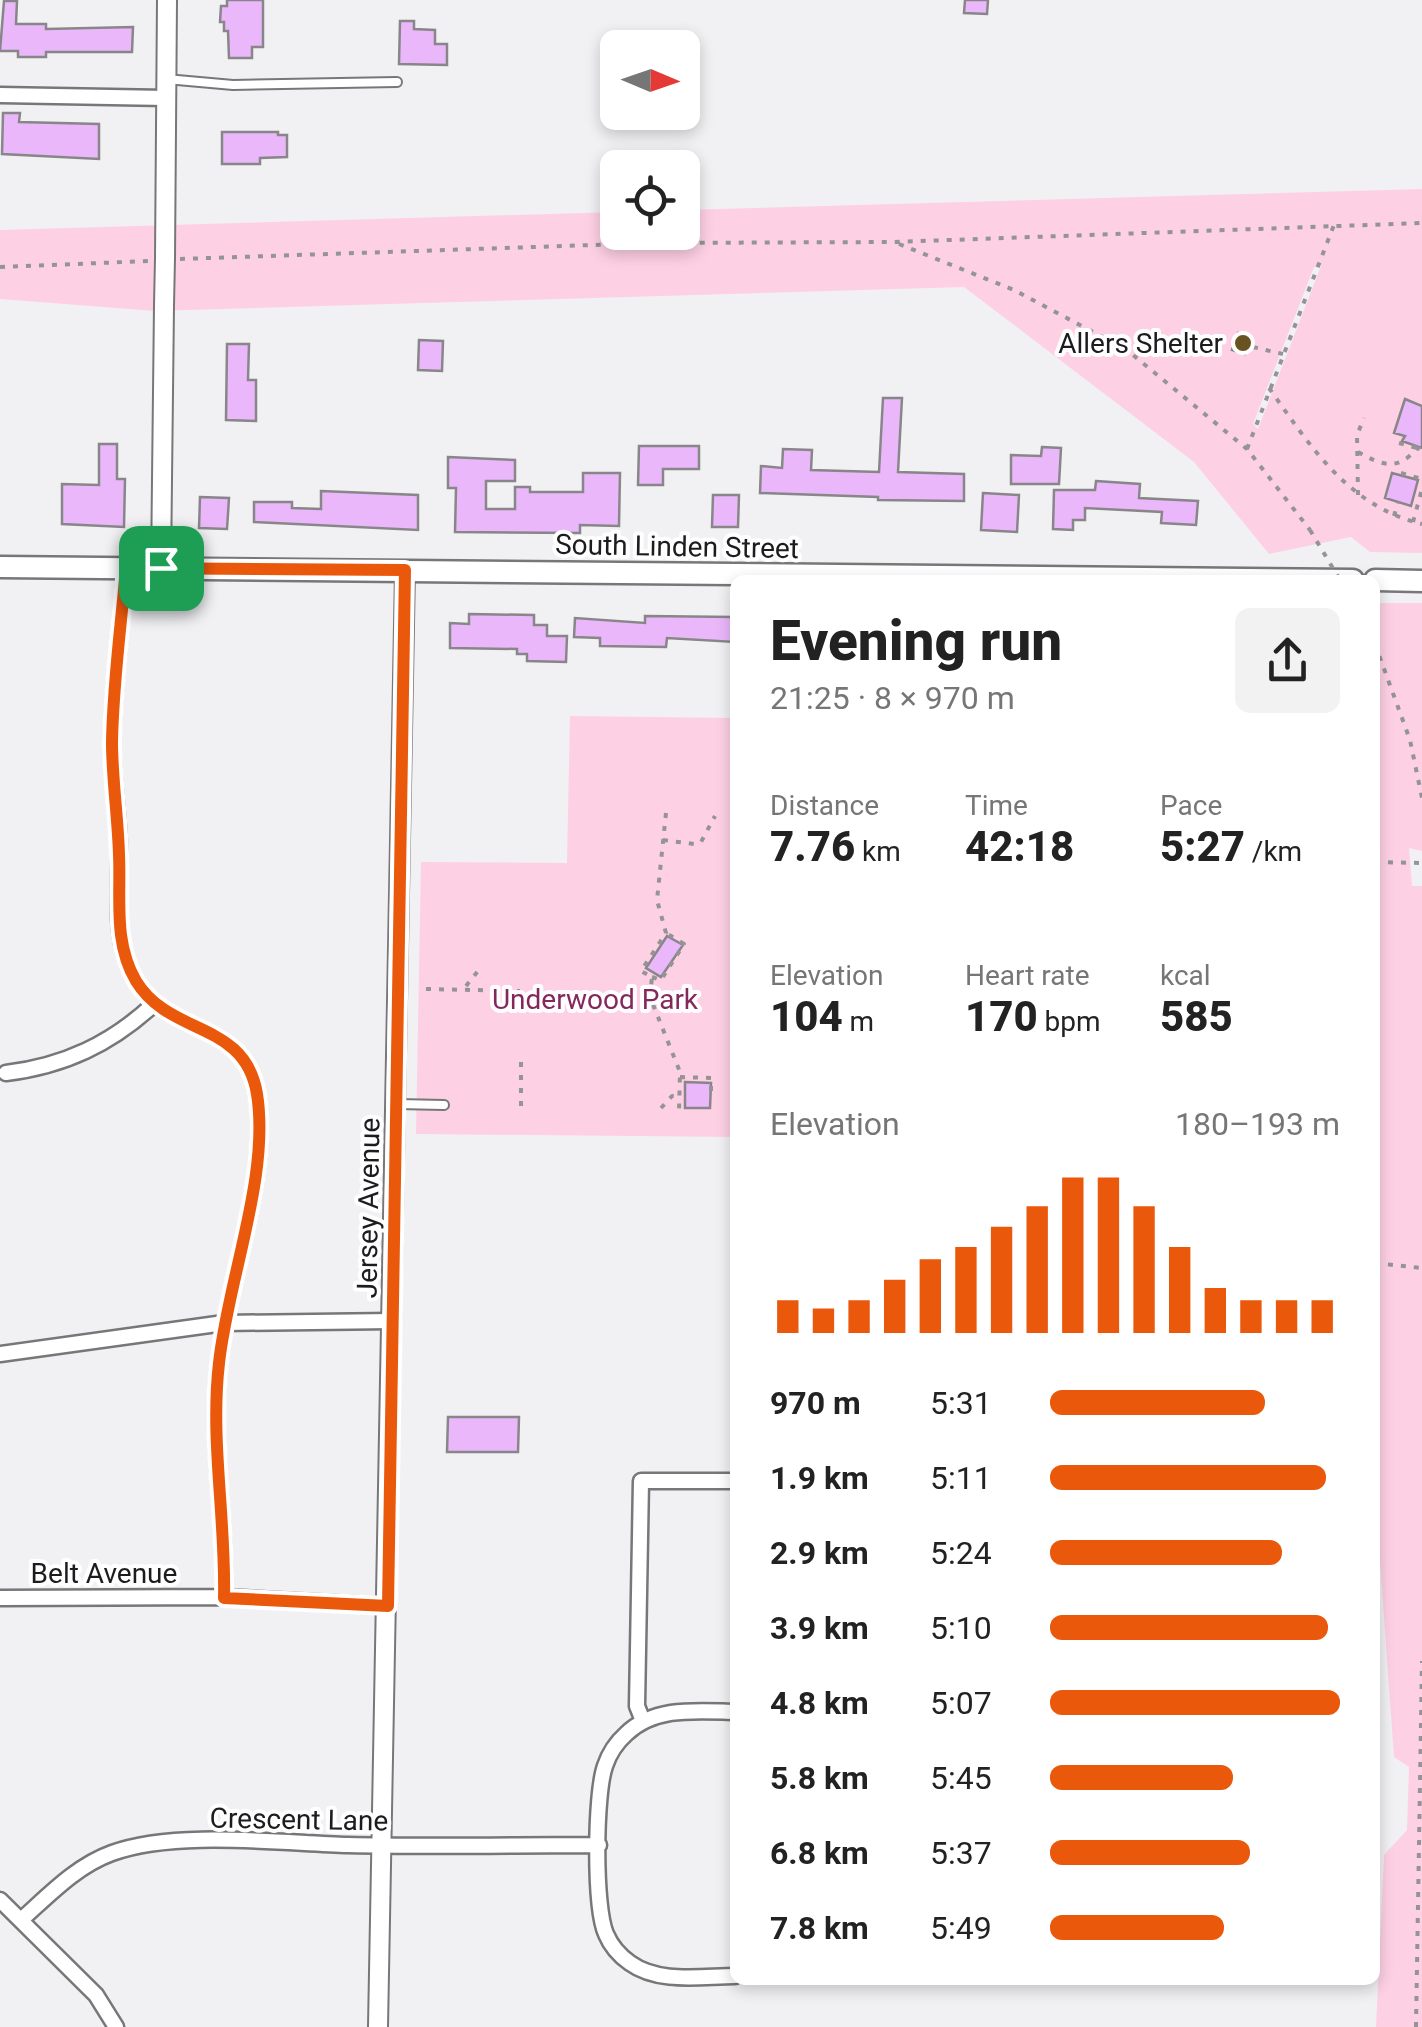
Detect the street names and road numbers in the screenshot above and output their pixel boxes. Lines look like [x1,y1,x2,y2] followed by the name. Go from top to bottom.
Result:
[555,528,799,565] street label: South Linden Street
[350,1117,387,1299] street label: Jersey Avenue
[31,1557,177,1590] street label: Belt Avenue
[209,1801,388,1838] street label: Crescent Lane

